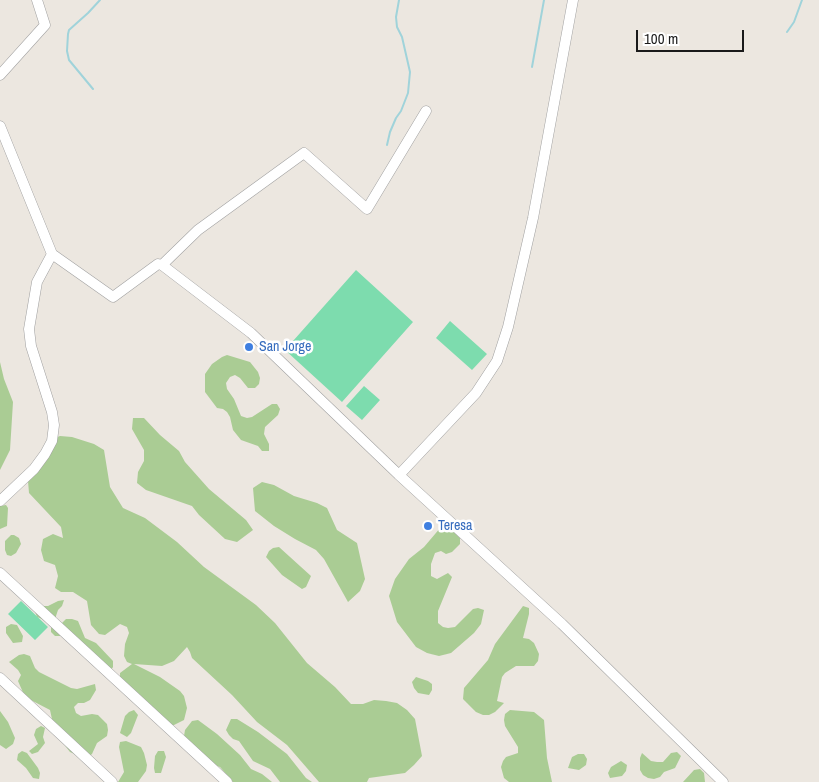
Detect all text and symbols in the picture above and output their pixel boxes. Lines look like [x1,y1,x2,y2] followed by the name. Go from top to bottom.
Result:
[639,20,746,52] scale bar
[644,28,678,49] text: 100 m
[259,339,311,355] place label: San Jorge
[243,341,255,353] marker: San Jorge
[438,518,472,534] place label: Teresa
[422,520,434,532] marker: Teresa

